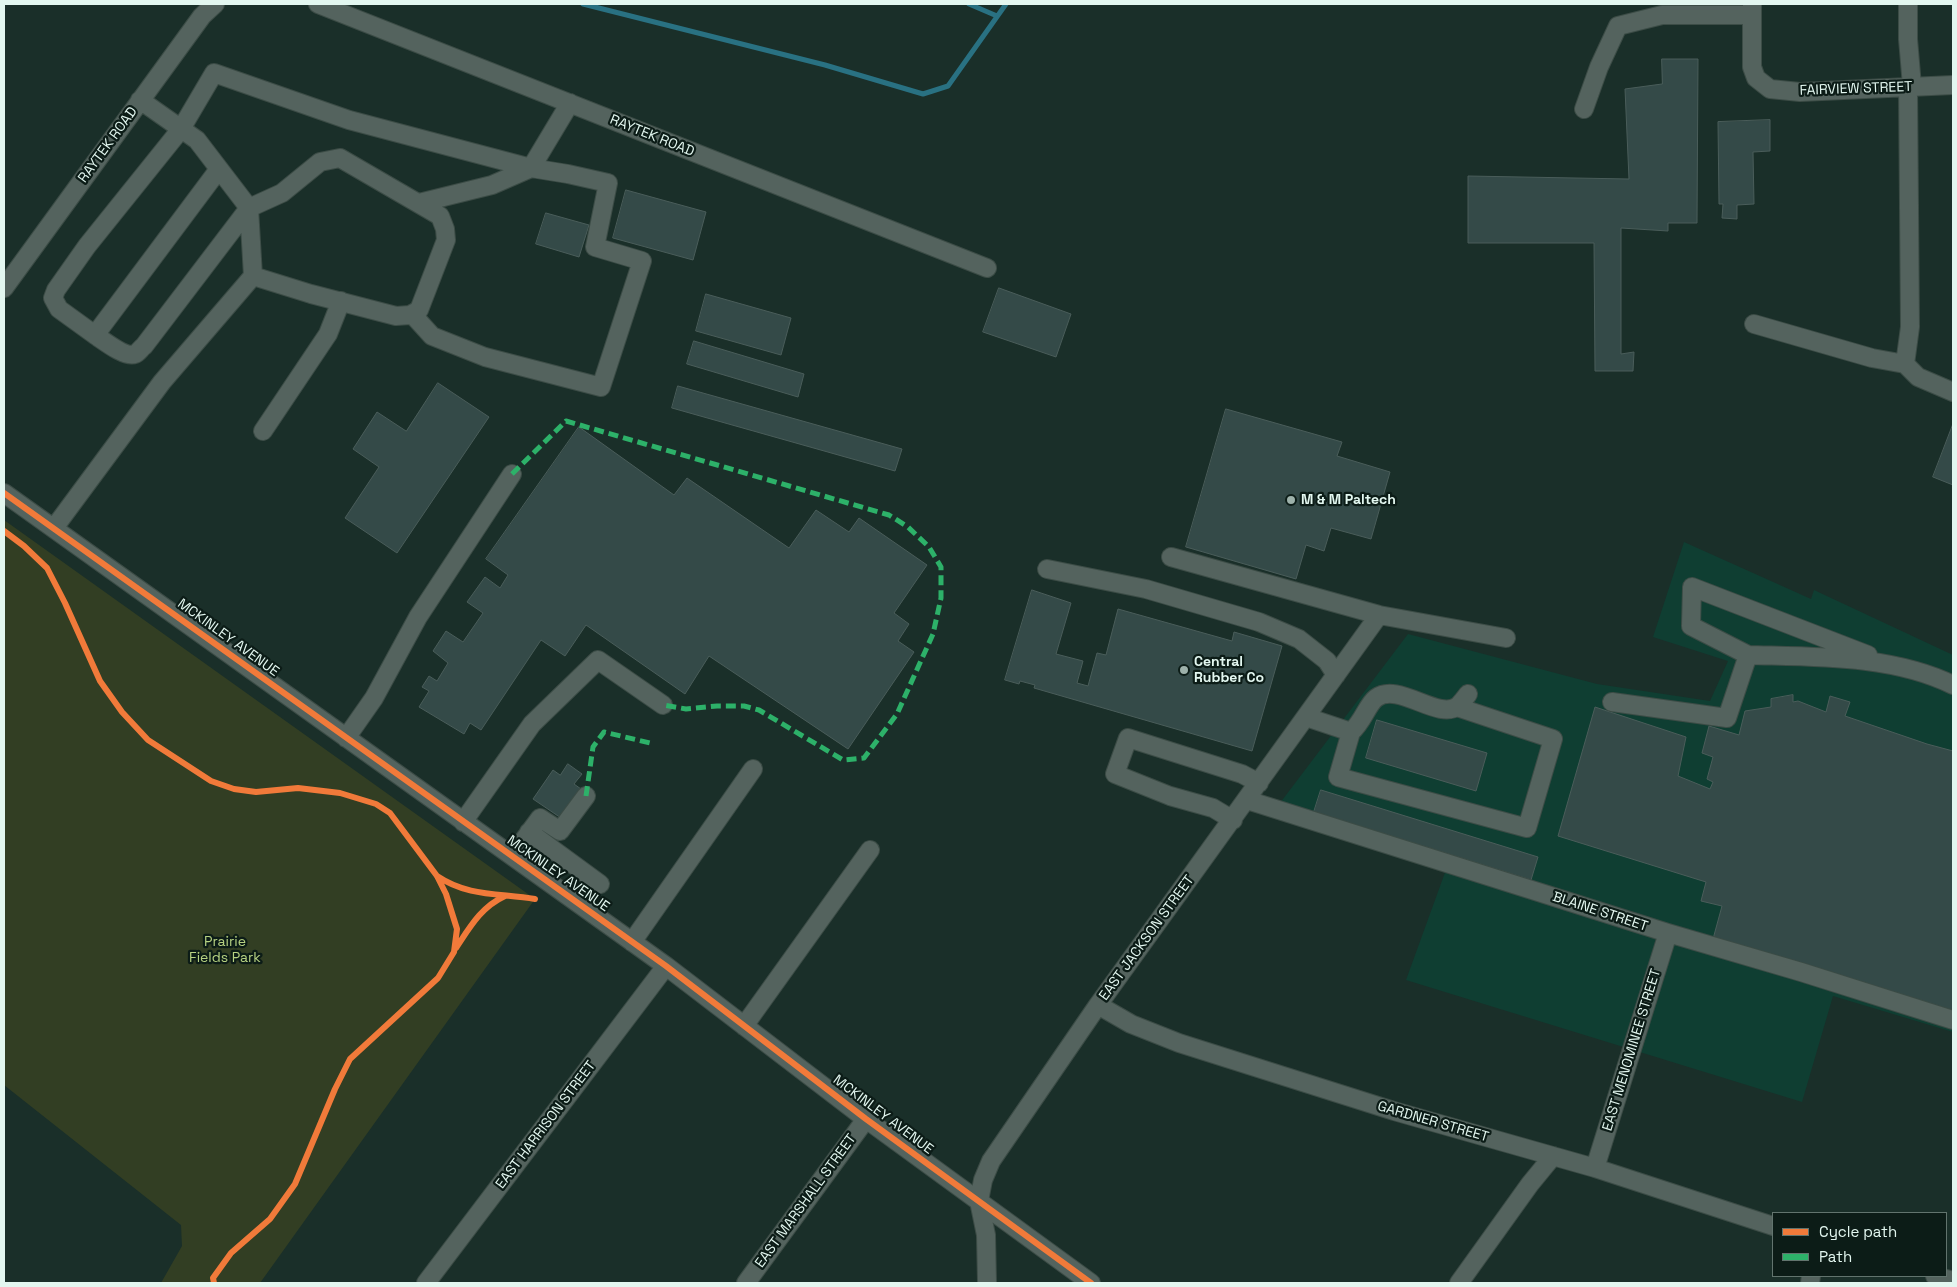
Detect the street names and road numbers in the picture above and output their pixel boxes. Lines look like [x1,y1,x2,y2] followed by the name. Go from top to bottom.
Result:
[1799,79,1913,99] street label: FAIRVIEW STREET
[75,104,141,186] street label: RAYTEK ROAD
[607,111,697,161] street label: RAYTEK ROAD
[174,596,282,680] street label: MCKINLEY AVENUE
[504,832,612,916] street label: MCKINLEY AVENUE
[1096,872,1198,1004] street label: EAST JACKSON STREET
[1550,889,1650,935] street label: BLAINE STREET
[1599,967,1665,1133] street label: EAST MENOMINEE STREET
[492,1058,600,1192] street label: EAST HARRISON STREET
[830,1072,936,1158] street label: MCKINLEY AVENUE
[1375,1098,1491,1146] street label: GARDNER STREET
[752,1131,860,1271] street label: EAST MARSHALL STREET

